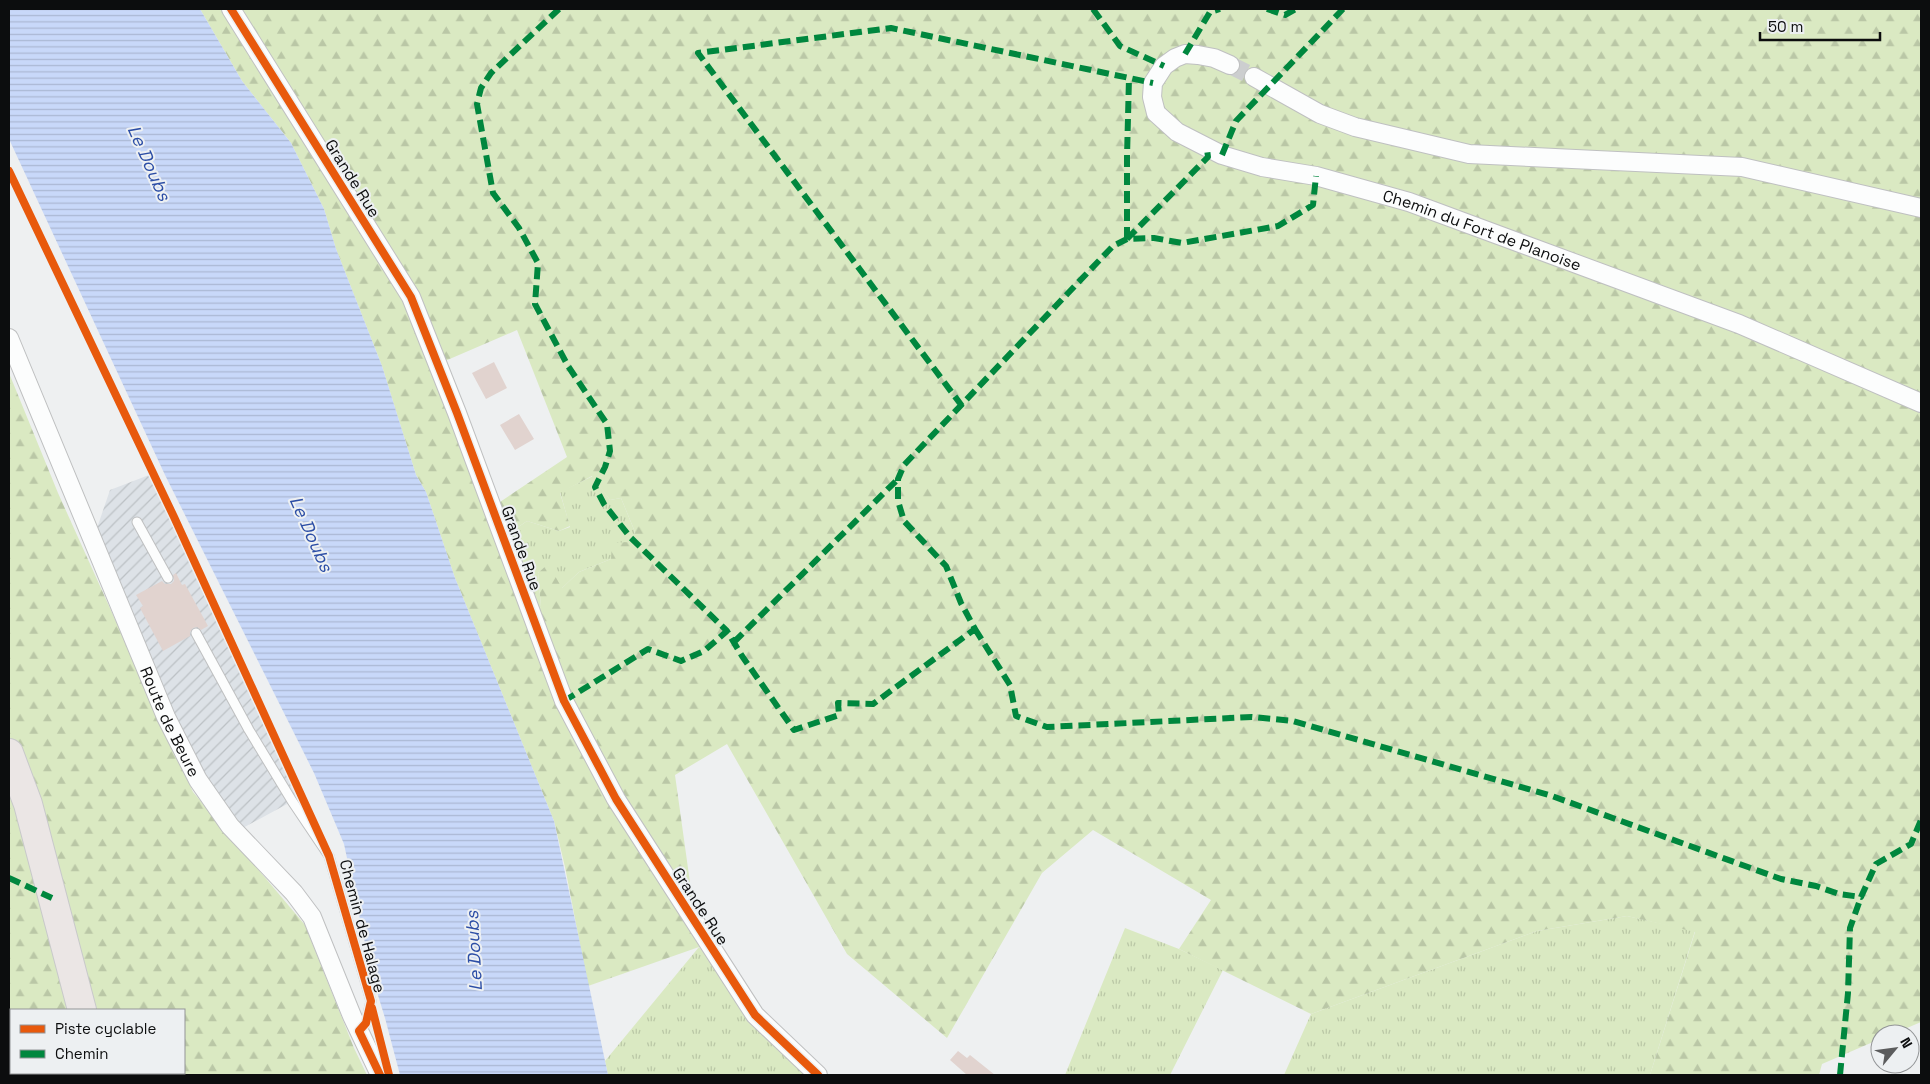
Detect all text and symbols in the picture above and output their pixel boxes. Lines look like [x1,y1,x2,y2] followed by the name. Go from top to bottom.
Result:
[1760,10,1880,42] scale bar
[1768,17,1803,36] text: 50 m
[123,121,176,205] water label: Le Doubs
[320,135,385,221] street label: Grande Rue
[1380,185,1584,276] street label: Chemin du Fort de Planoise
[285,492,338,576] water label: Le Doubs
[497,503,547,593] street label: Grande Rue
[135,663,205,780] street label: Route de Beure
[335,857,390,995] street label: Chemin de Halage
[668,863,734,949] street label: Grande Rue
[460,910,487,992] water label: Le Doubs
[10,1009,185,1074] legend
[55,1019,157,1038] text: Piste cyclable
[1870,1024,1920,1074] north arrow
[1896,1034,1917,1051] text: N
[55,1044,108,1063] text: Chemin

